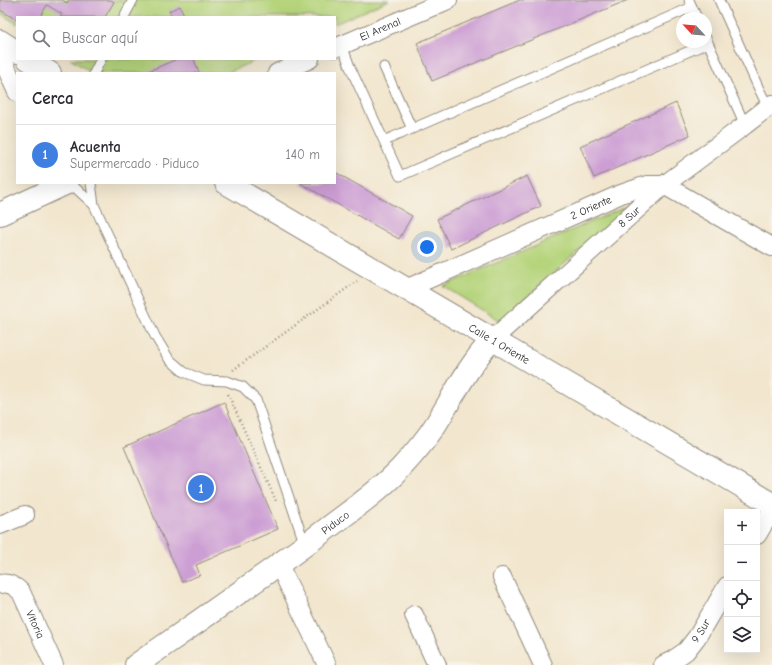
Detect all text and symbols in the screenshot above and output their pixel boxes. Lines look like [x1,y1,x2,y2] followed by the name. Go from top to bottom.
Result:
[676,12,712,48] north arrow
[358,15,403,44] street label: El Arenal
[16,16,336,60] search box
[30,27,52,49] icon: search
[62,29,138,47] text: Buscar aquí
[32,89,74,108] text: Cerca
[70,138,121,156] text: Acuenta
[42,147,48,162] text: 1
[286,147,320,162] text: 140 m
[70,156,199,171] text: Supermercado · Piduco
[569,193,614,223] street label: 2 Oriente
[616,203,644,230] street label: 8 Sur
[417,237,437,257] your location
[466,321,532,367] street label: Calle 1 Oriente
[188,473,214,503] pin: 1
[319,508,352,537] street label: Piduco
[724,509,760,653] map controls
[724,509,760,545] button: +
[724,545,760,581] button: −
[724,581,760,617] button: locate
[23,608,47,641] street label: Vitoria
[689,616,713,646] street label: 9 Sur
[724,617,760,653] button: layers

